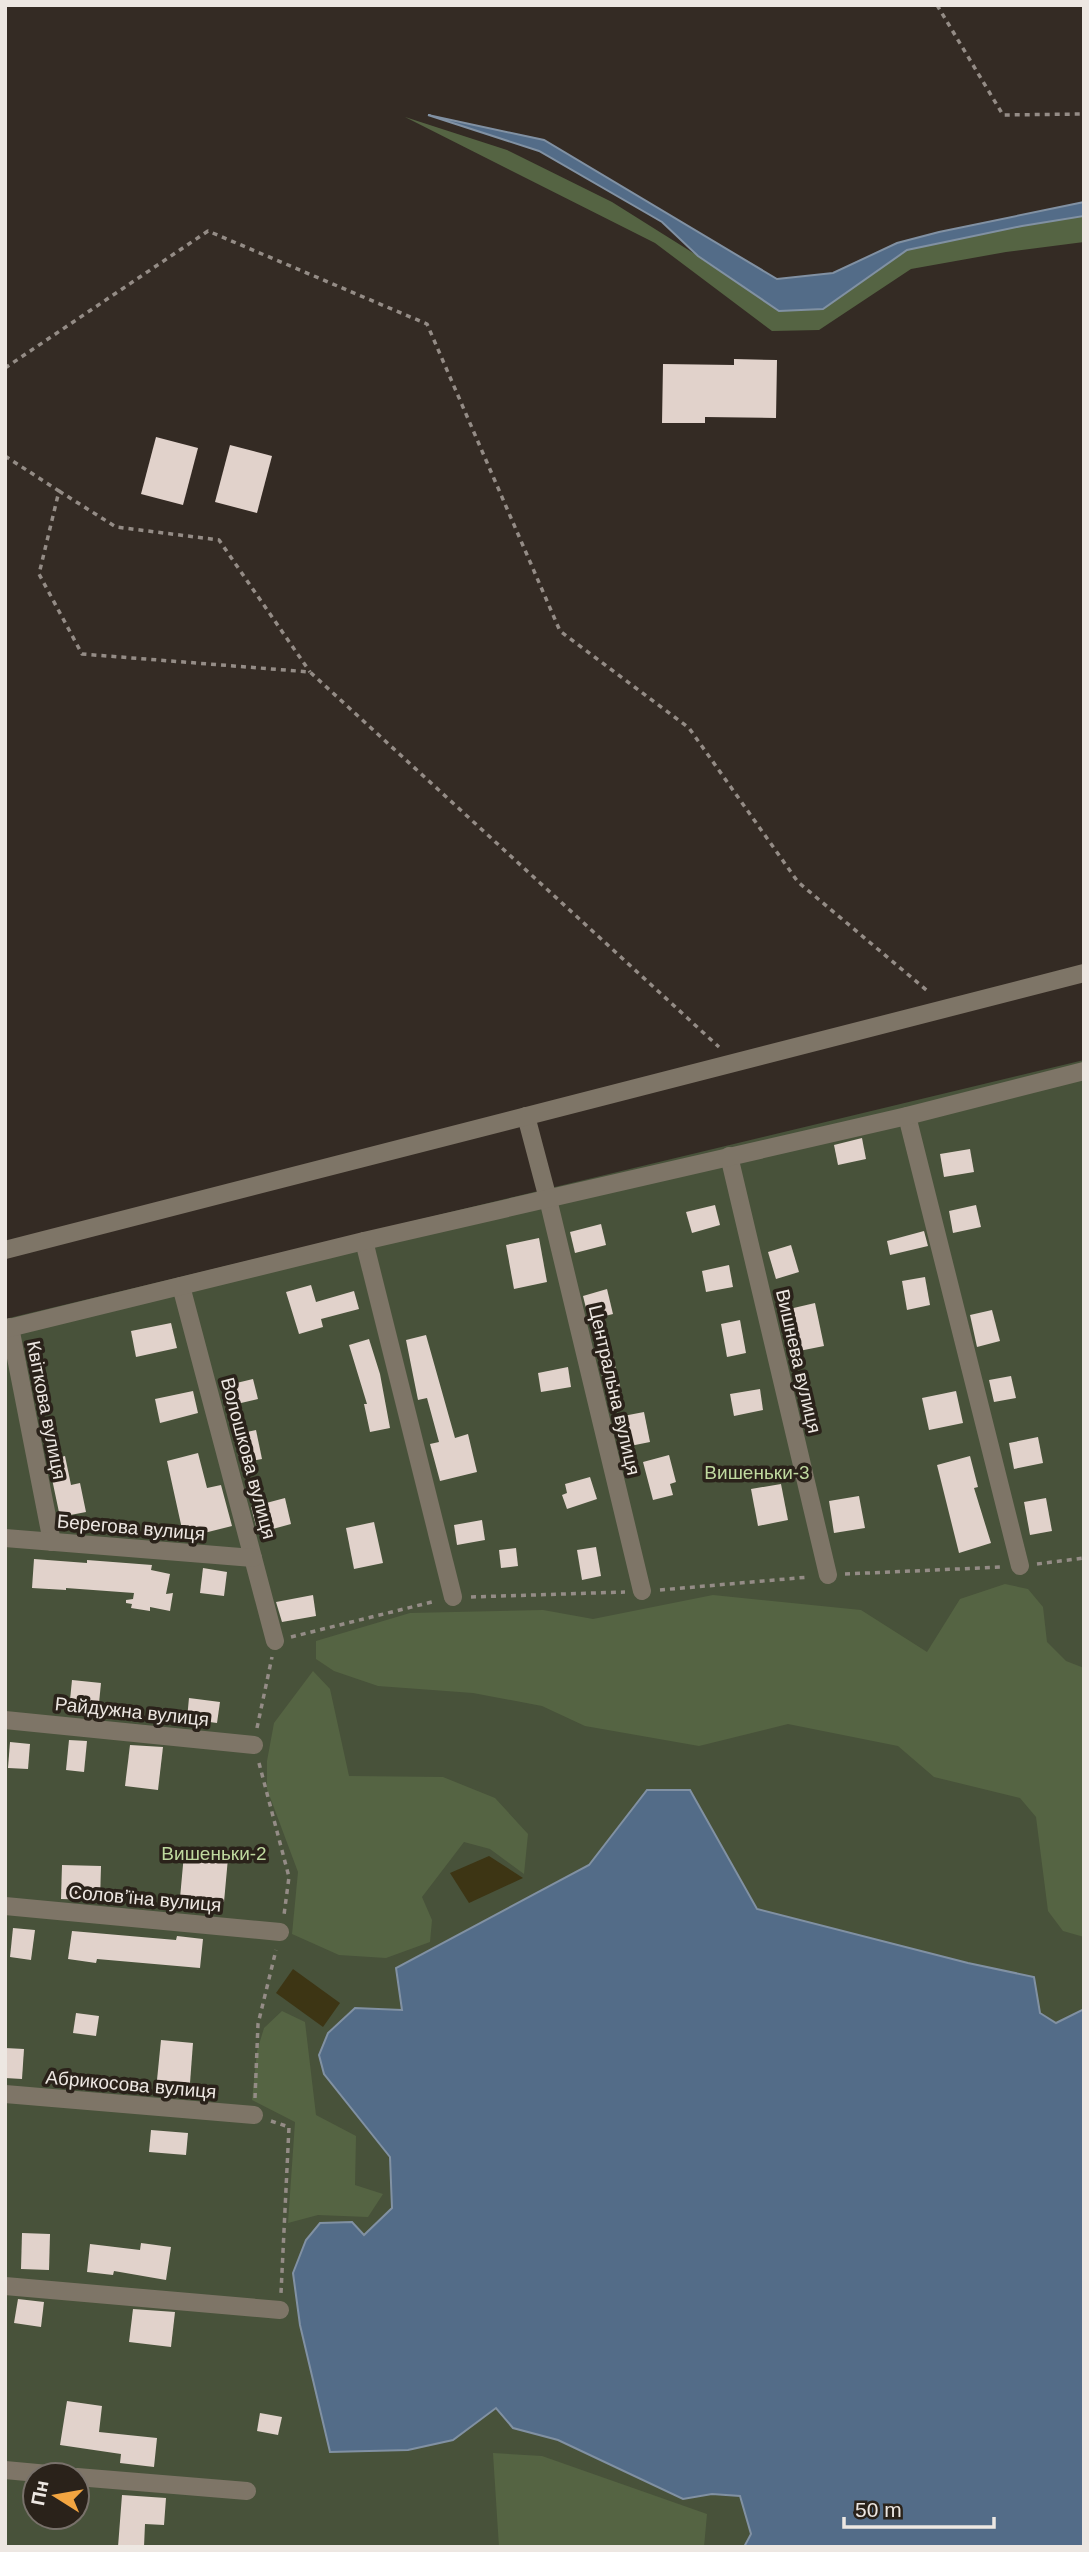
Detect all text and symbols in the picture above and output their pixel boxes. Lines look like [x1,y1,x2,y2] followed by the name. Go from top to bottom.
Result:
[772,1287,825,1435] street label: Вишнева вулиця
[585,1303,644,1477] street label: Центральна вулиця
[23,1339,70,1481] street label: Квіткова вулиця
[217,1375,280,1541] street label: Волошкова вулиця
[704,1462,810,1483] park label: Вишеньки-3
[56,1511,206,1544] street label: Берегова вулиця
[54,1693,210,1730] street label: Райдужна вулиця
[161,1843,267,1864] park label: Вишеньки-2
[68,1881,222,1916] street label: Соловʼїна вулиця
[45,2067,217,2102] street label: Абрикосова вулиця
[21,2461,91,2531] north arrow
[27,2479,53,2507] text: Пн
[844,2486,995,2530] scale bar
[855,2498,902,2521] text: 50 m

